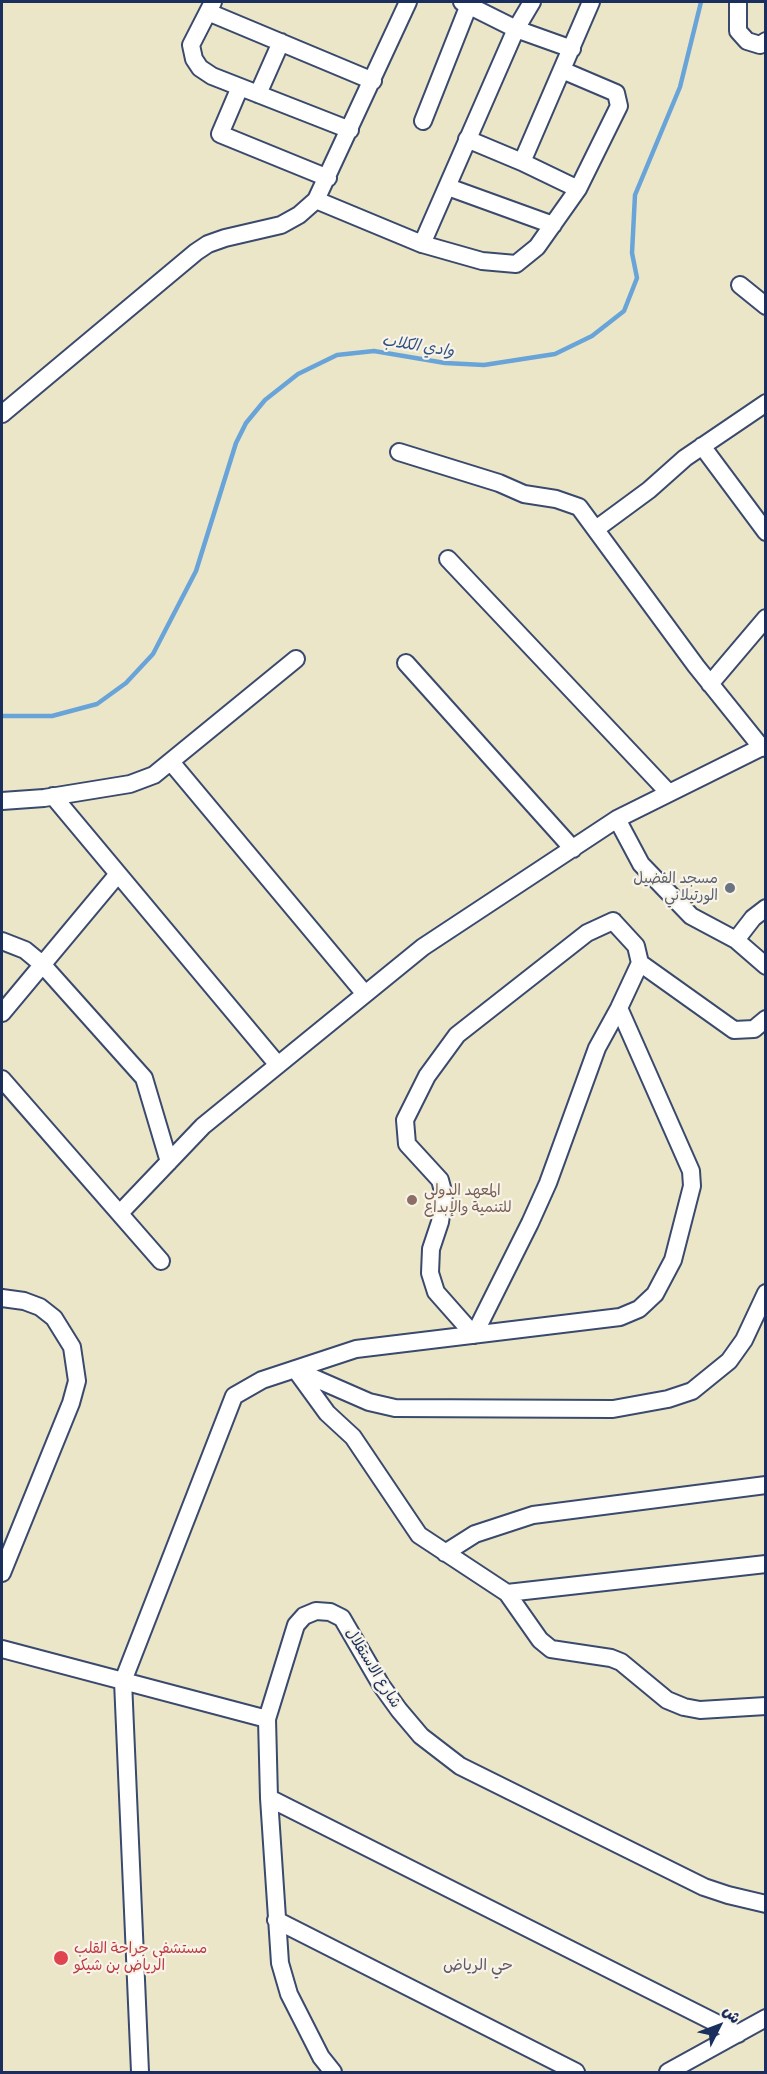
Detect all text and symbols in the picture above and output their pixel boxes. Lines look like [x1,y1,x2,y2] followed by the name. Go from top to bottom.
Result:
[380,331,456,361] water label: وادي الكلاب
[633,870,718,905] place label: مسجد الفضيل الورتيلاني
[723,881,737,895] marker: مسجد الفضيل الورتيلاني
[424,1182,512,1217] place label: المعهد الدولي للتنمية والإبداع
[405,1193,419,1207] marker: المعهد الدولي للتنمية والإبداع
[341,1625,405,1711] street label: شارع الاستقلال
[74,1940,207,1975] place label: مستشفى جراحة القلب الرياض بن شيكو
[52,1949,70,1967] marker: مستشفى جراحة القلب الرياض بن شيكو
[443,1955,513,1975] district label: حي الرياض
[689,1996,749,2056] north arrow
[719,2001,746,2027] text: ش

